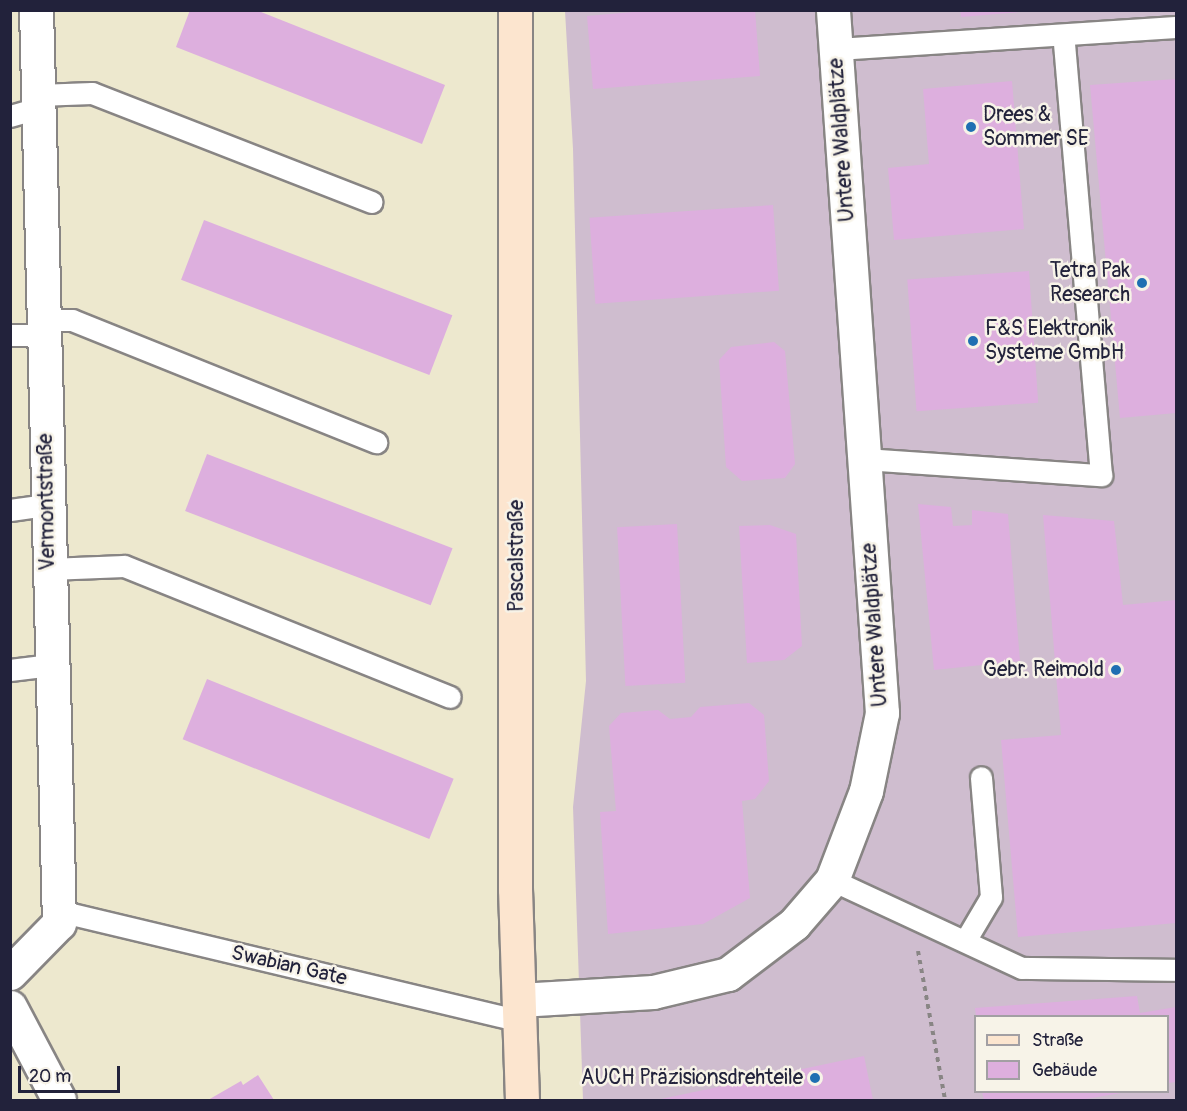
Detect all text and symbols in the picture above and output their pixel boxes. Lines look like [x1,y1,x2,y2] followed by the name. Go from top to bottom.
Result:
[824,57,860,223] street label: Untere Waldplätze
[983,102,1089,152] place label: Drees & Sommer SE
[964,120,978,134] marker: Drees & Sommer SE
[1050,258,1130,308] place label: Tetra Pak Research
[1135,276,1149,290] marker: Tetra Pak Research
[985,316,1124,366] place label: F&S Elektronik Systeme GmbH
[966,334,980,348] marker: F&S Elektronik Systeme GmbH
[33,433,61,571] street label: Vermontstraße
[504,500,530,612] street label: Pascalstraße
[857,542,893,708] street label: Untere Waldplätze
[983,657,1104,683] place label: Gebr. Reimold
[1109,663,1123,677] marker: Gebr. Reimold
[229,940,349,992] street label: Swabian Gate
[974,1015,1169,1093] legend
[1032,1029,1083,1052] text: Straße
[21,1054,123,1092] scale bar
[1032,1059,1097,1082] text: Gebäude
[29,1065,71,1088] text: 20 m
[581,1065,803,1091] place label: AUCH Präzisionsdrehteile
[808,1071,822,1085] marker: AUCH Präzisionsdrehteile

